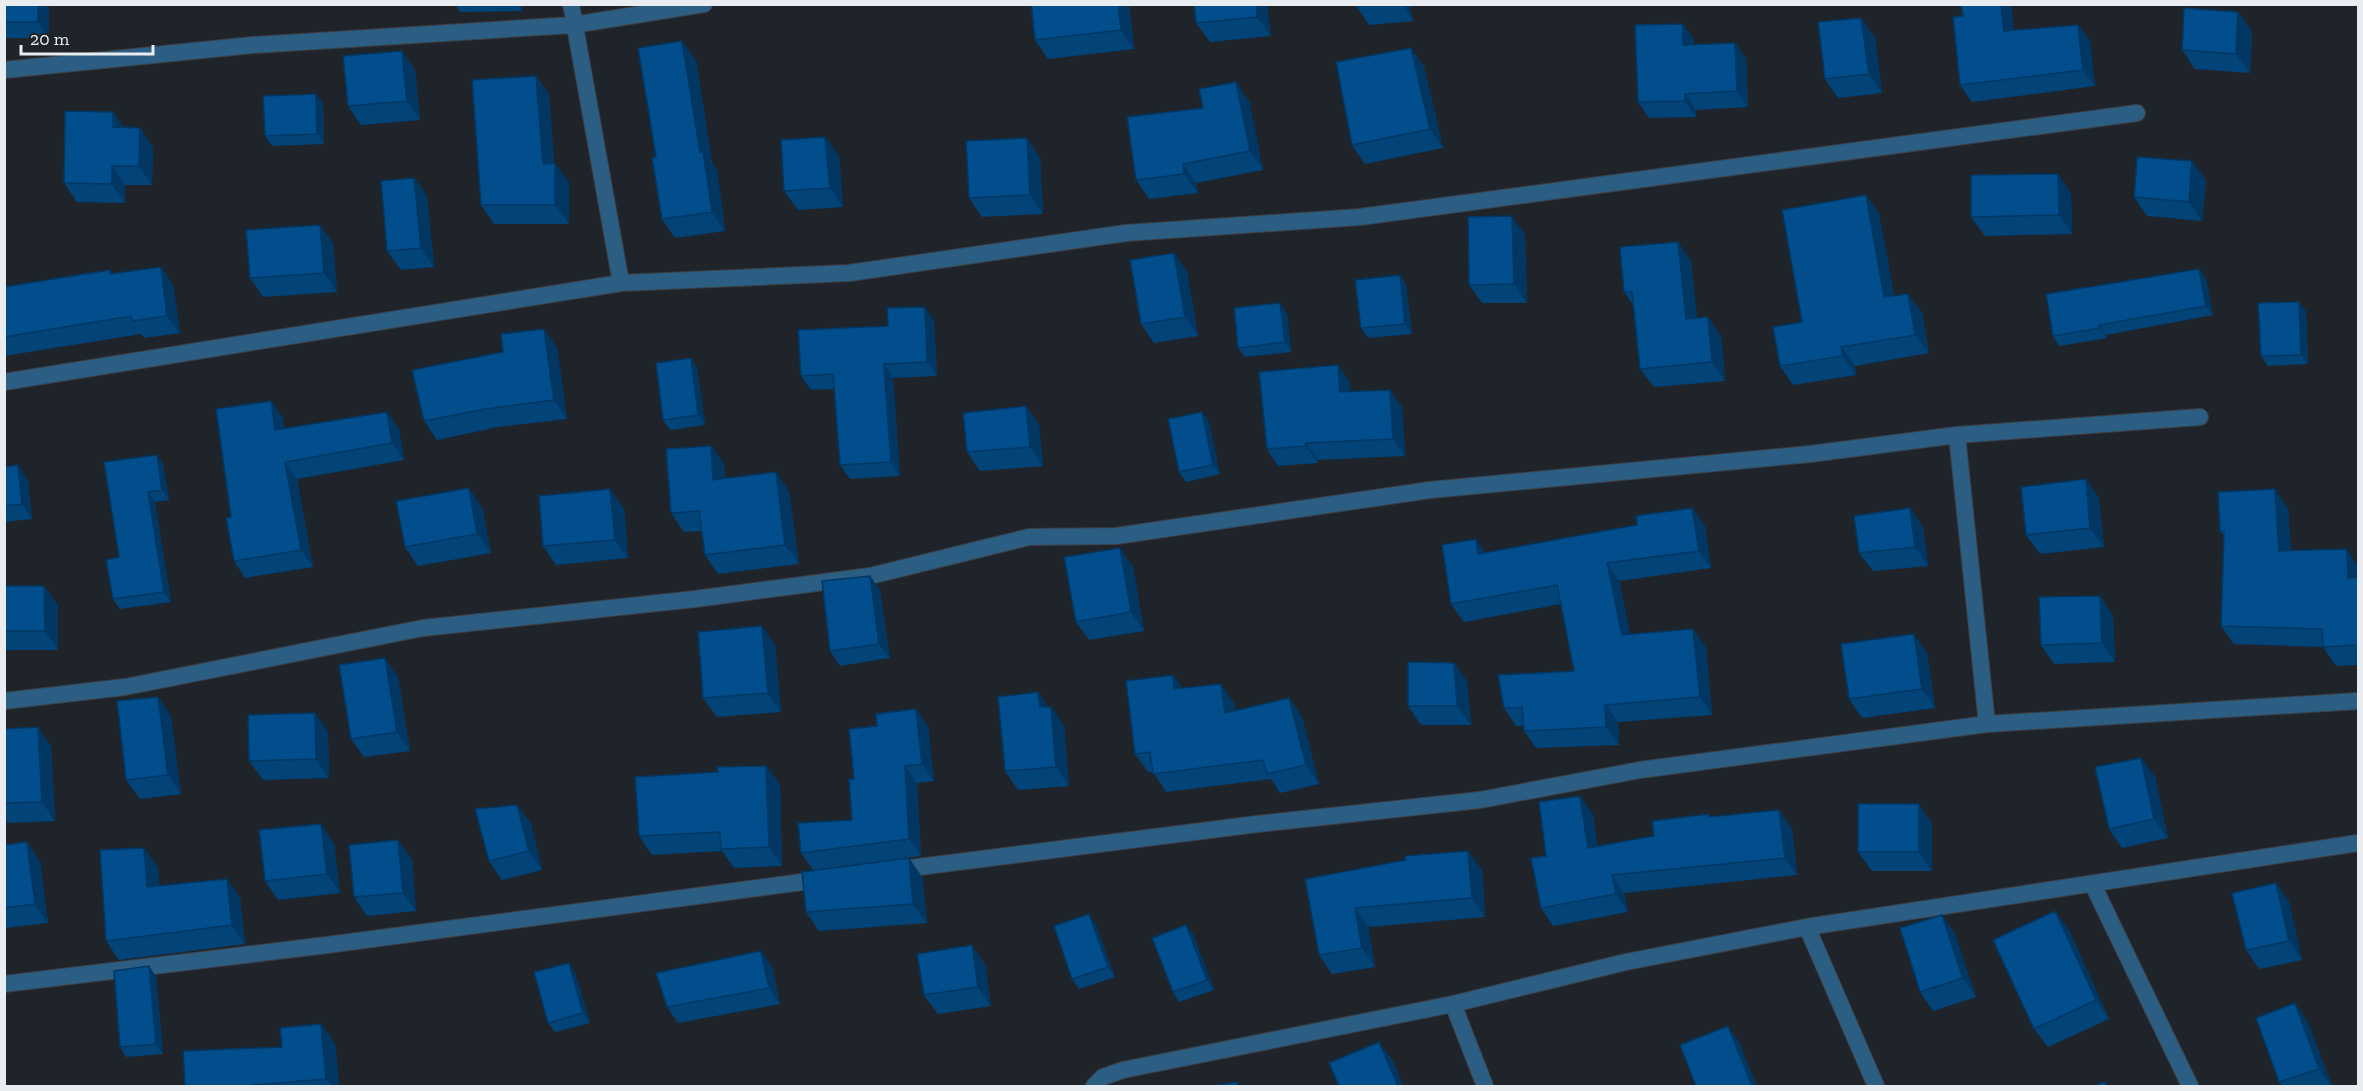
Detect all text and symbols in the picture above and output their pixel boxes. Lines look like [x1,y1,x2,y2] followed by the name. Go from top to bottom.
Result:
[21,18,153,56] scale bar
[30,28,70,50] text: 20 m

